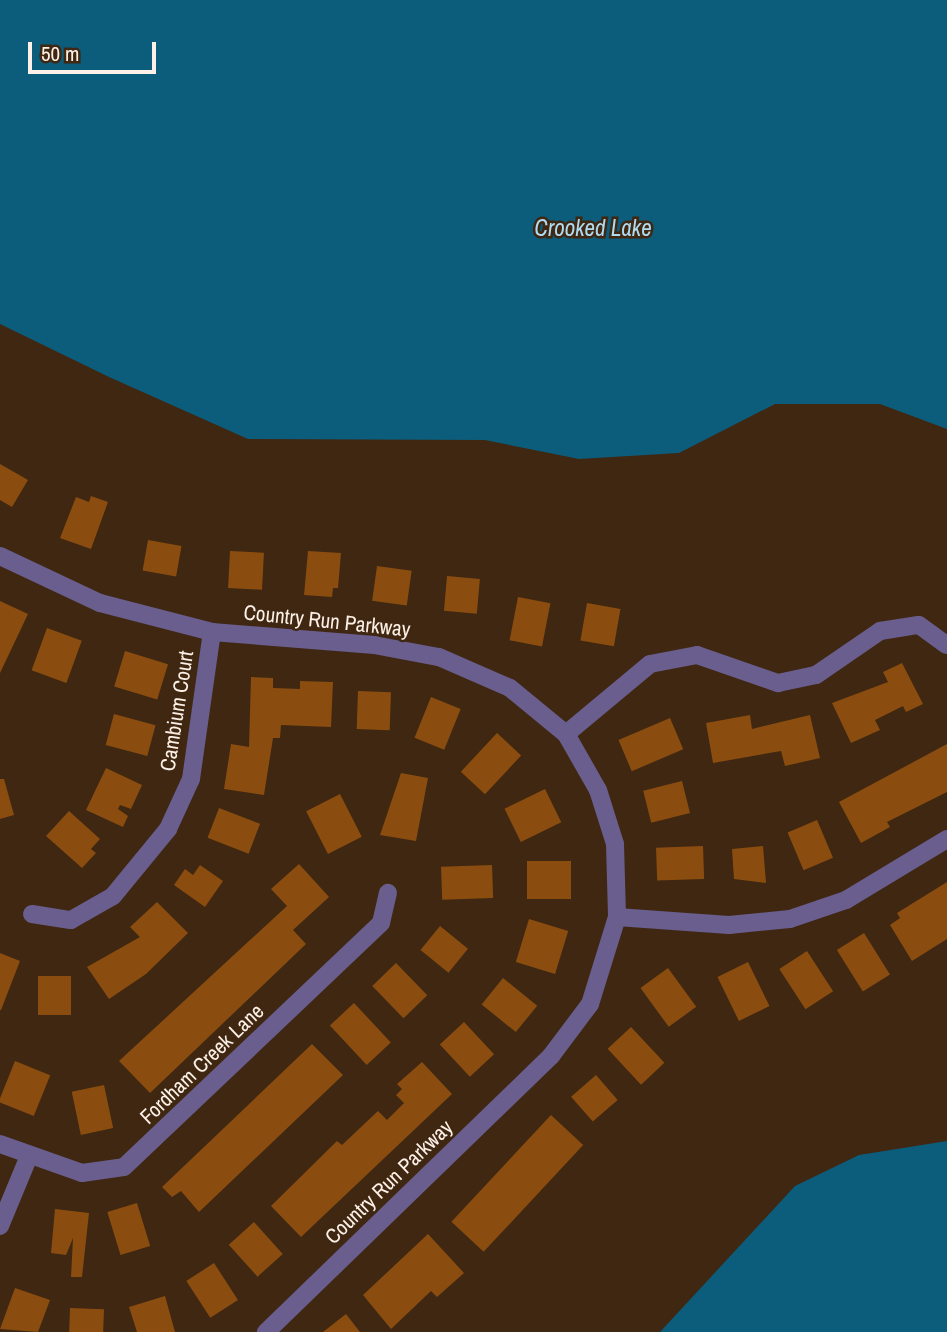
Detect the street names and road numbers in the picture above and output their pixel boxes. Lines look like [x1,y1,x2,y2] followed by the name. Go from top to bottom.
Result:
[242,600,412,642] street label: Country Run Parkway
[155,649,199,773] street label: Cambium Court
[135,999,269,1129] street label: Fordham Creek Lane
[320,1115,458,1249] street label: Country Run Parkway

